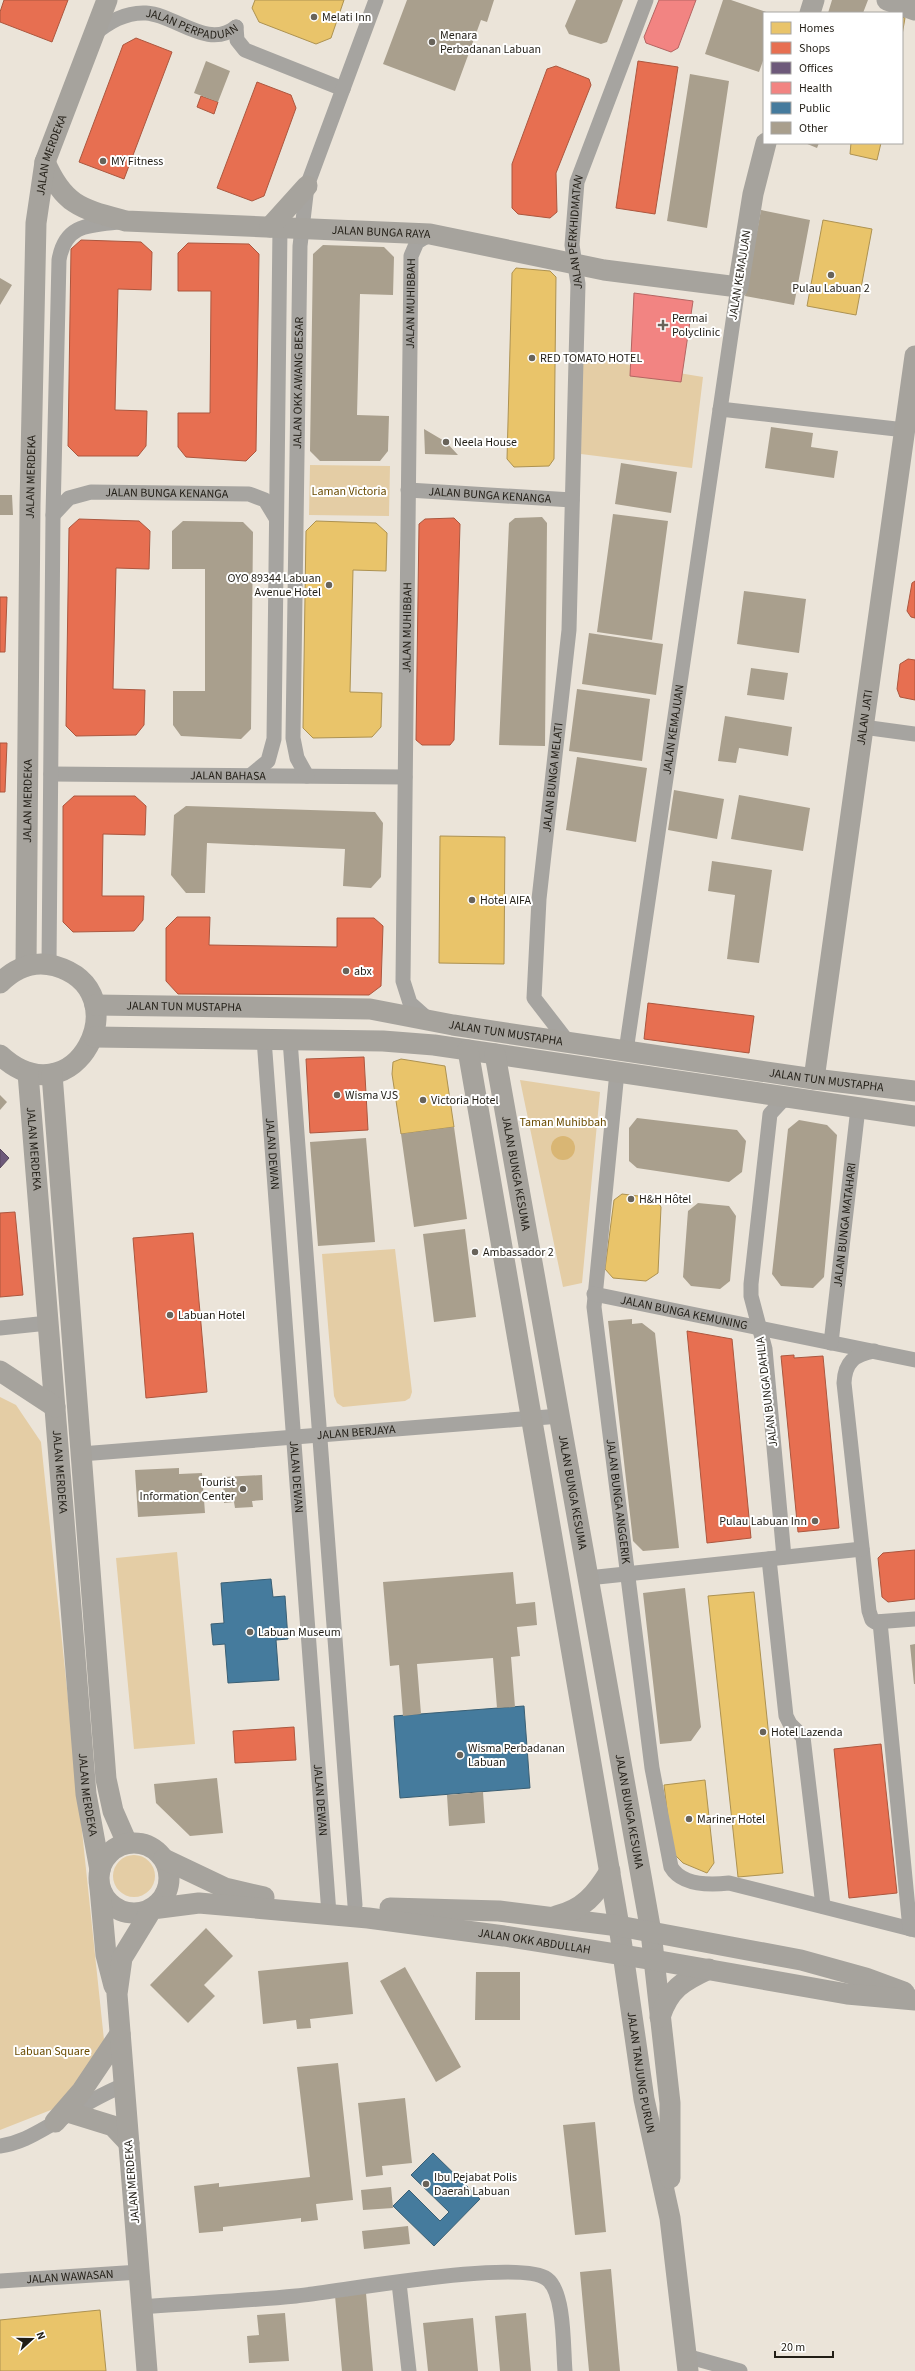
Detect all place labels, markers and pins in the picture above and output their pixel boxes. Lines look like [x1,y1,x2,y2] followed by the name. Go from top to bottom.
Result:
[322,9,371,26] place label: Melati Inn
[309,12,319,22] marker: Melati Inn
[440,27,541,58] place label: Menara Perbadanan Labuan
[427,37,437,47] marker: Menara Perbadanan Labuan
[111,153,163,170] place label: MY Fitness
[98,156,108,166] marker: MY Fitness
[826,270,836,280] marker: Pulau Labuan 2
[792,280,870,297] place label: Pulau Labuan 2
[672,310,721,341] place label: Permai Polyclinic
[657,319,669,331] marker: Permai Polyclinic
[540,350,642,367] place label: RED TOMATO HOTEL
[527,353,537,363] marker: RED TOMATO HOTEL
[454,434,517,451] place label: Neela House
[441,437,451,447] marker: Neela House
[227,570,321,601] place label: OYO 89344 Labuan Avenue Hotel
[324,580,334,590] marker: OYO 89344 Labuan Avenue Hotel
[480,892,532,909] place label: Hotel AIFA
[467,895,477,905] marker: Hotel AIFA
[354,963,372,980] place label: abx
[341,966,351,976] marker: abx
[345,1087,398,1104] place label: Wisma VJS
[332,1090,342,1100] marker: Wisma VJS
[431,1092,498,1109] place label: Victoria Hotel
[418,1095,428,1105] marker: Victoria Hotel
[639,1191,691,1208] place label: H&H Hôtel
[626,1194,636,1204] marker: H&H Hôtel
[483,1244,554,1261] place label: Ambassador 2
[470,1247,480,1257] marker: Ambassador 2
[178,1307,245,1324] place label: Labuan Hotel
[165,1310,175,1320] marker: Labuan Hotel
[140,1474,236,1505] place label: Tourist Information Center
[238,1484,248,1494] marker: Tourist Information Center
[719,1513,807,1530] place label: Pulau Labuan Inn
[810,1516,820,1526] marker: Pulau Labuan Inn
[258,1624,341,1641] place label: Labuan Museum
[245,1627,255,1637] marker: Labuan Museum
[771,1724,843,1741] place label: Hotel Lazenda
[758,1727,768,1737] marker: Hotel Lazenda
[468,1740,565,1771] place label: Wisma Perbadanan Labuan
[455,1750,465,1760] marker: Wisma Perbadanan Labuan
[697,1811,765,1828] place label: Mariner Hotel
[684,1814,694,1824] marker: Mariner Hotel
[434,2169,517,2200] place label: Ibu Pejabat Polis Daerah Labuan
[421,2179,431,2189] marker: Ibu Pejabat Polis Daerah Labuan

